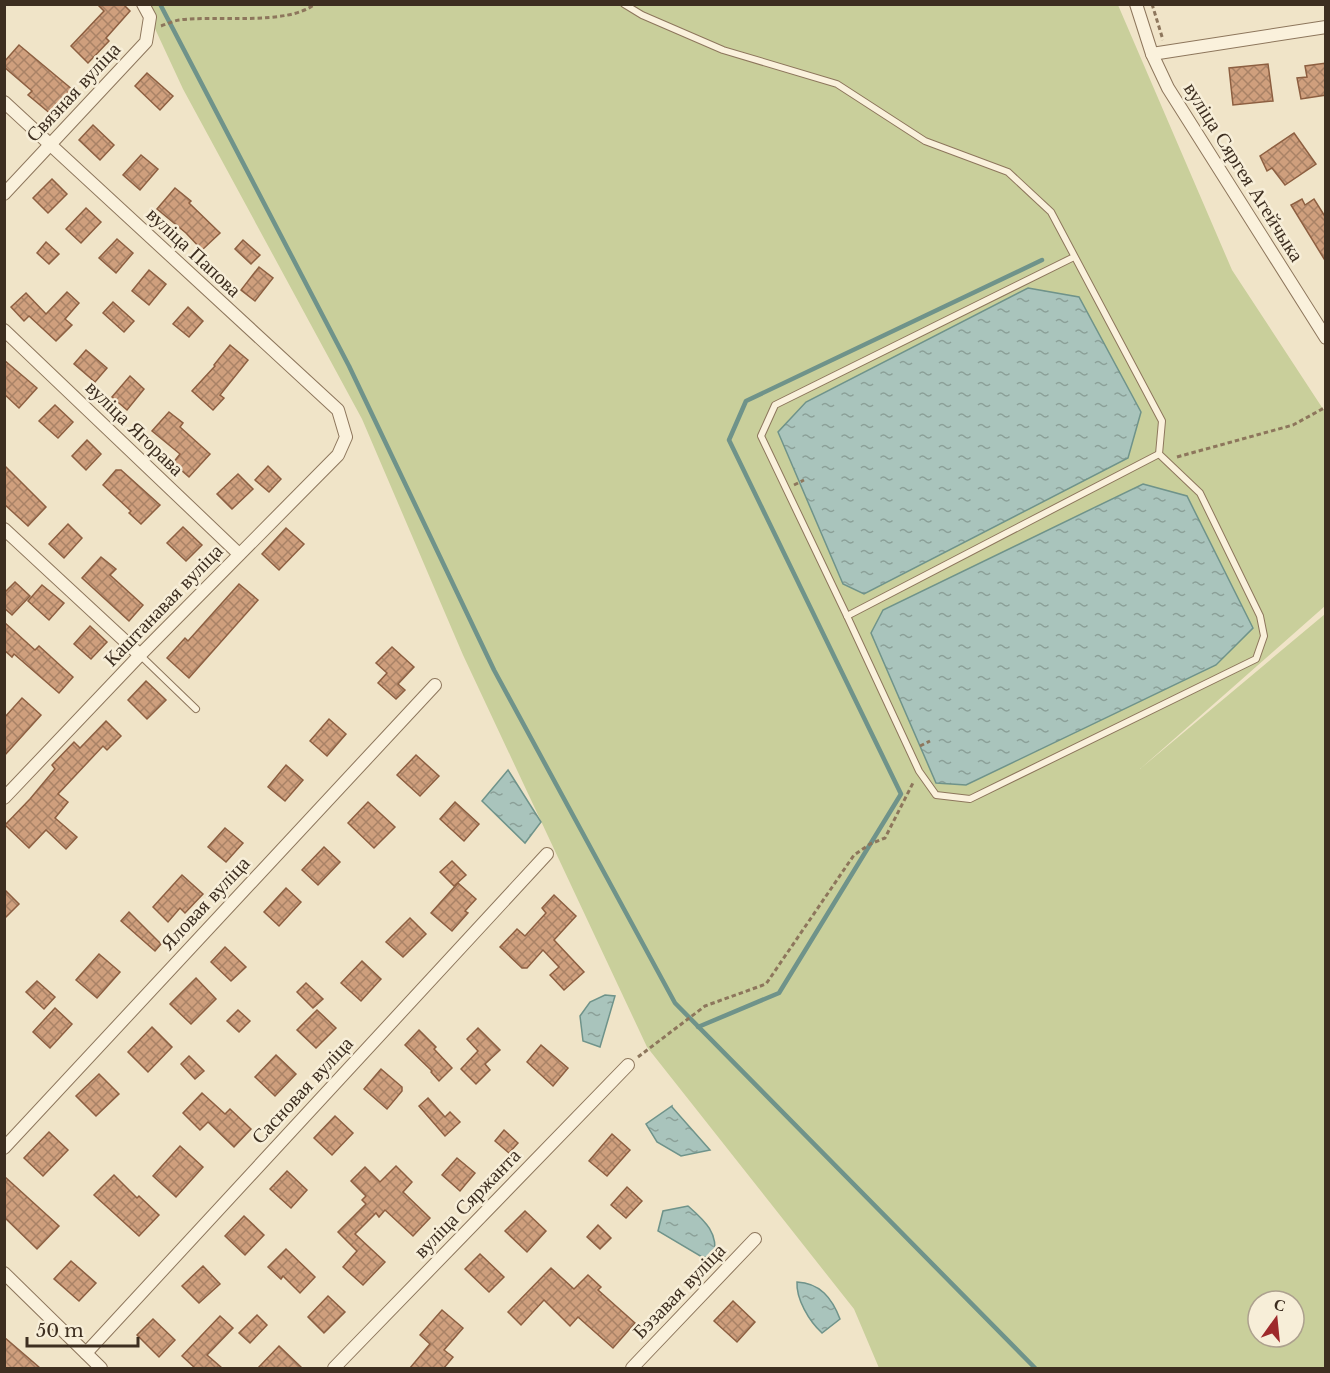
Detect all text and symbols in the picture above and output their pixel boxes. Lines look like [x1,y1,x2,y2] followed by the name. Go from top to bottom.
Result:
[21,37,125,147] street label: Связная вуліца
[1179,78,1309,266] street label: вуліца Сяргея Агейчыка
[142,202,246,302] street label: вуліца Папова
[81,375,189,481] street label: вуліца Ягорава
[99,539,228,671] street label: Каштанавая вуліца
[156,851,255,955] street label: Яловая вуліца
[246,1031,358,1149] street label: Сасновая вуліца
[409,1143,525,1263] street label: вуліца Сяржанта
[628,1238,730,1344] street label: Бэзавая вуліца
[1246,1289,1306,1349] north arrow
[1272,1293,1288,1316] text: С
[27,1310,138,1348] scale bar
[36,1320,84,1342] text: 50 m

